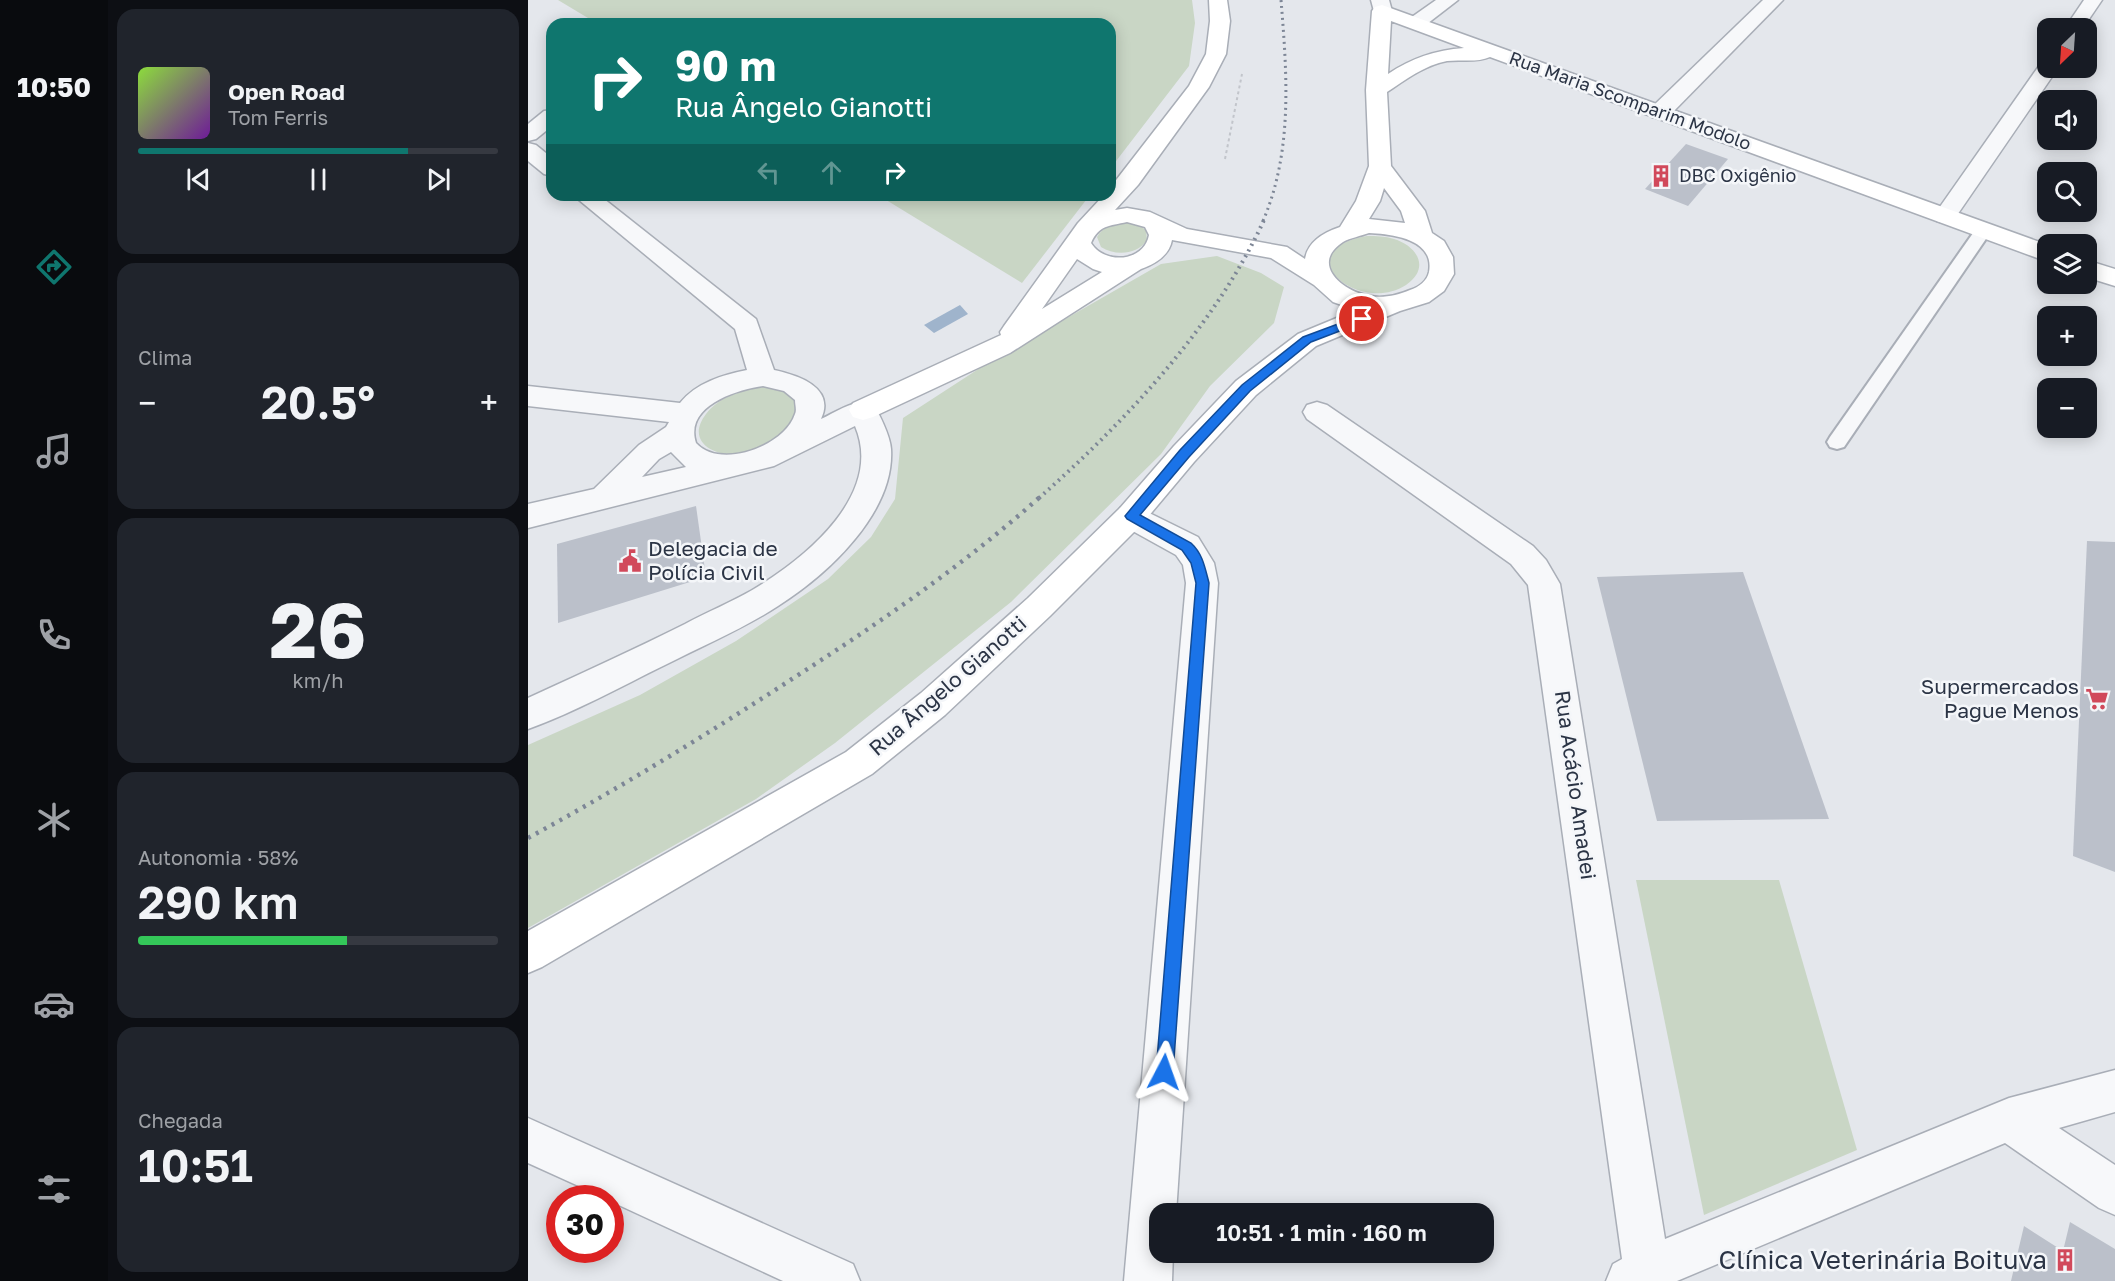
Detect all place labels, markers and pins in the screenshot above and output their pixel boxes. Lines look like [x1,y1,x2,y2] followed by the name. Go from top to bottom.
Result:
[1648,163,1674,189] building icon: DBC Oxigênio
[1679,164,1796,186] place label: DBC Oxigênio
[1336,293,1387,344] pin
[648,535,778,585] place label: Delegacia de Polícia Civil
[617,548,643,574] public building icon: Delegacia de Polícia Civil
[1921,673,2079,723] place label: Supermercados Pague Menos
[2084,686,2110,712] supermarket icon: Supermercados Pague Menos
[1719,1244,2047,1275] place label: Clínica Veterinária Boituva
[2052,1247,2078,1273] building icon: Clínica Veterinária Boituva

